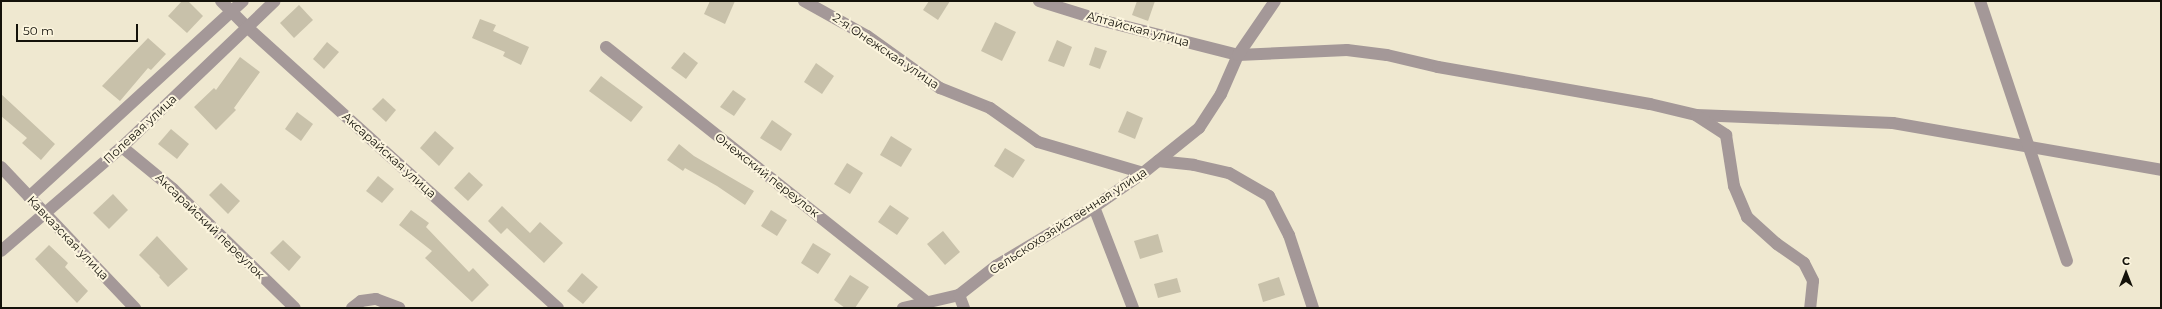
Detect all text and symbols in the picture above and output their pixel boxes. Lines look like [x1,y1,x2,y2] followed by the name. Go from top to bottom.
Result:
[1085,8,1191,50] street label: Алтайская улица
[830,10,942,92] street label: 2-я Онежская улица
[18,16,140,42] scale bar
[23,23,54,38] text: 50 m
[100,91,180,167] street label: Полевая улица
[339,109,439,201] street label: Аксарайская улица
[712,130,822,220] street label: Онежский переулок
[987,165,1149,277] street label: Сельскохозяйственная улица
[153,170,267,282] street label: Аксарайский переулок
[24,193,112,283] street label: Кавказская улица
[2106,253,2146,293] north arrow
[2122,254,2130,268] text: С

